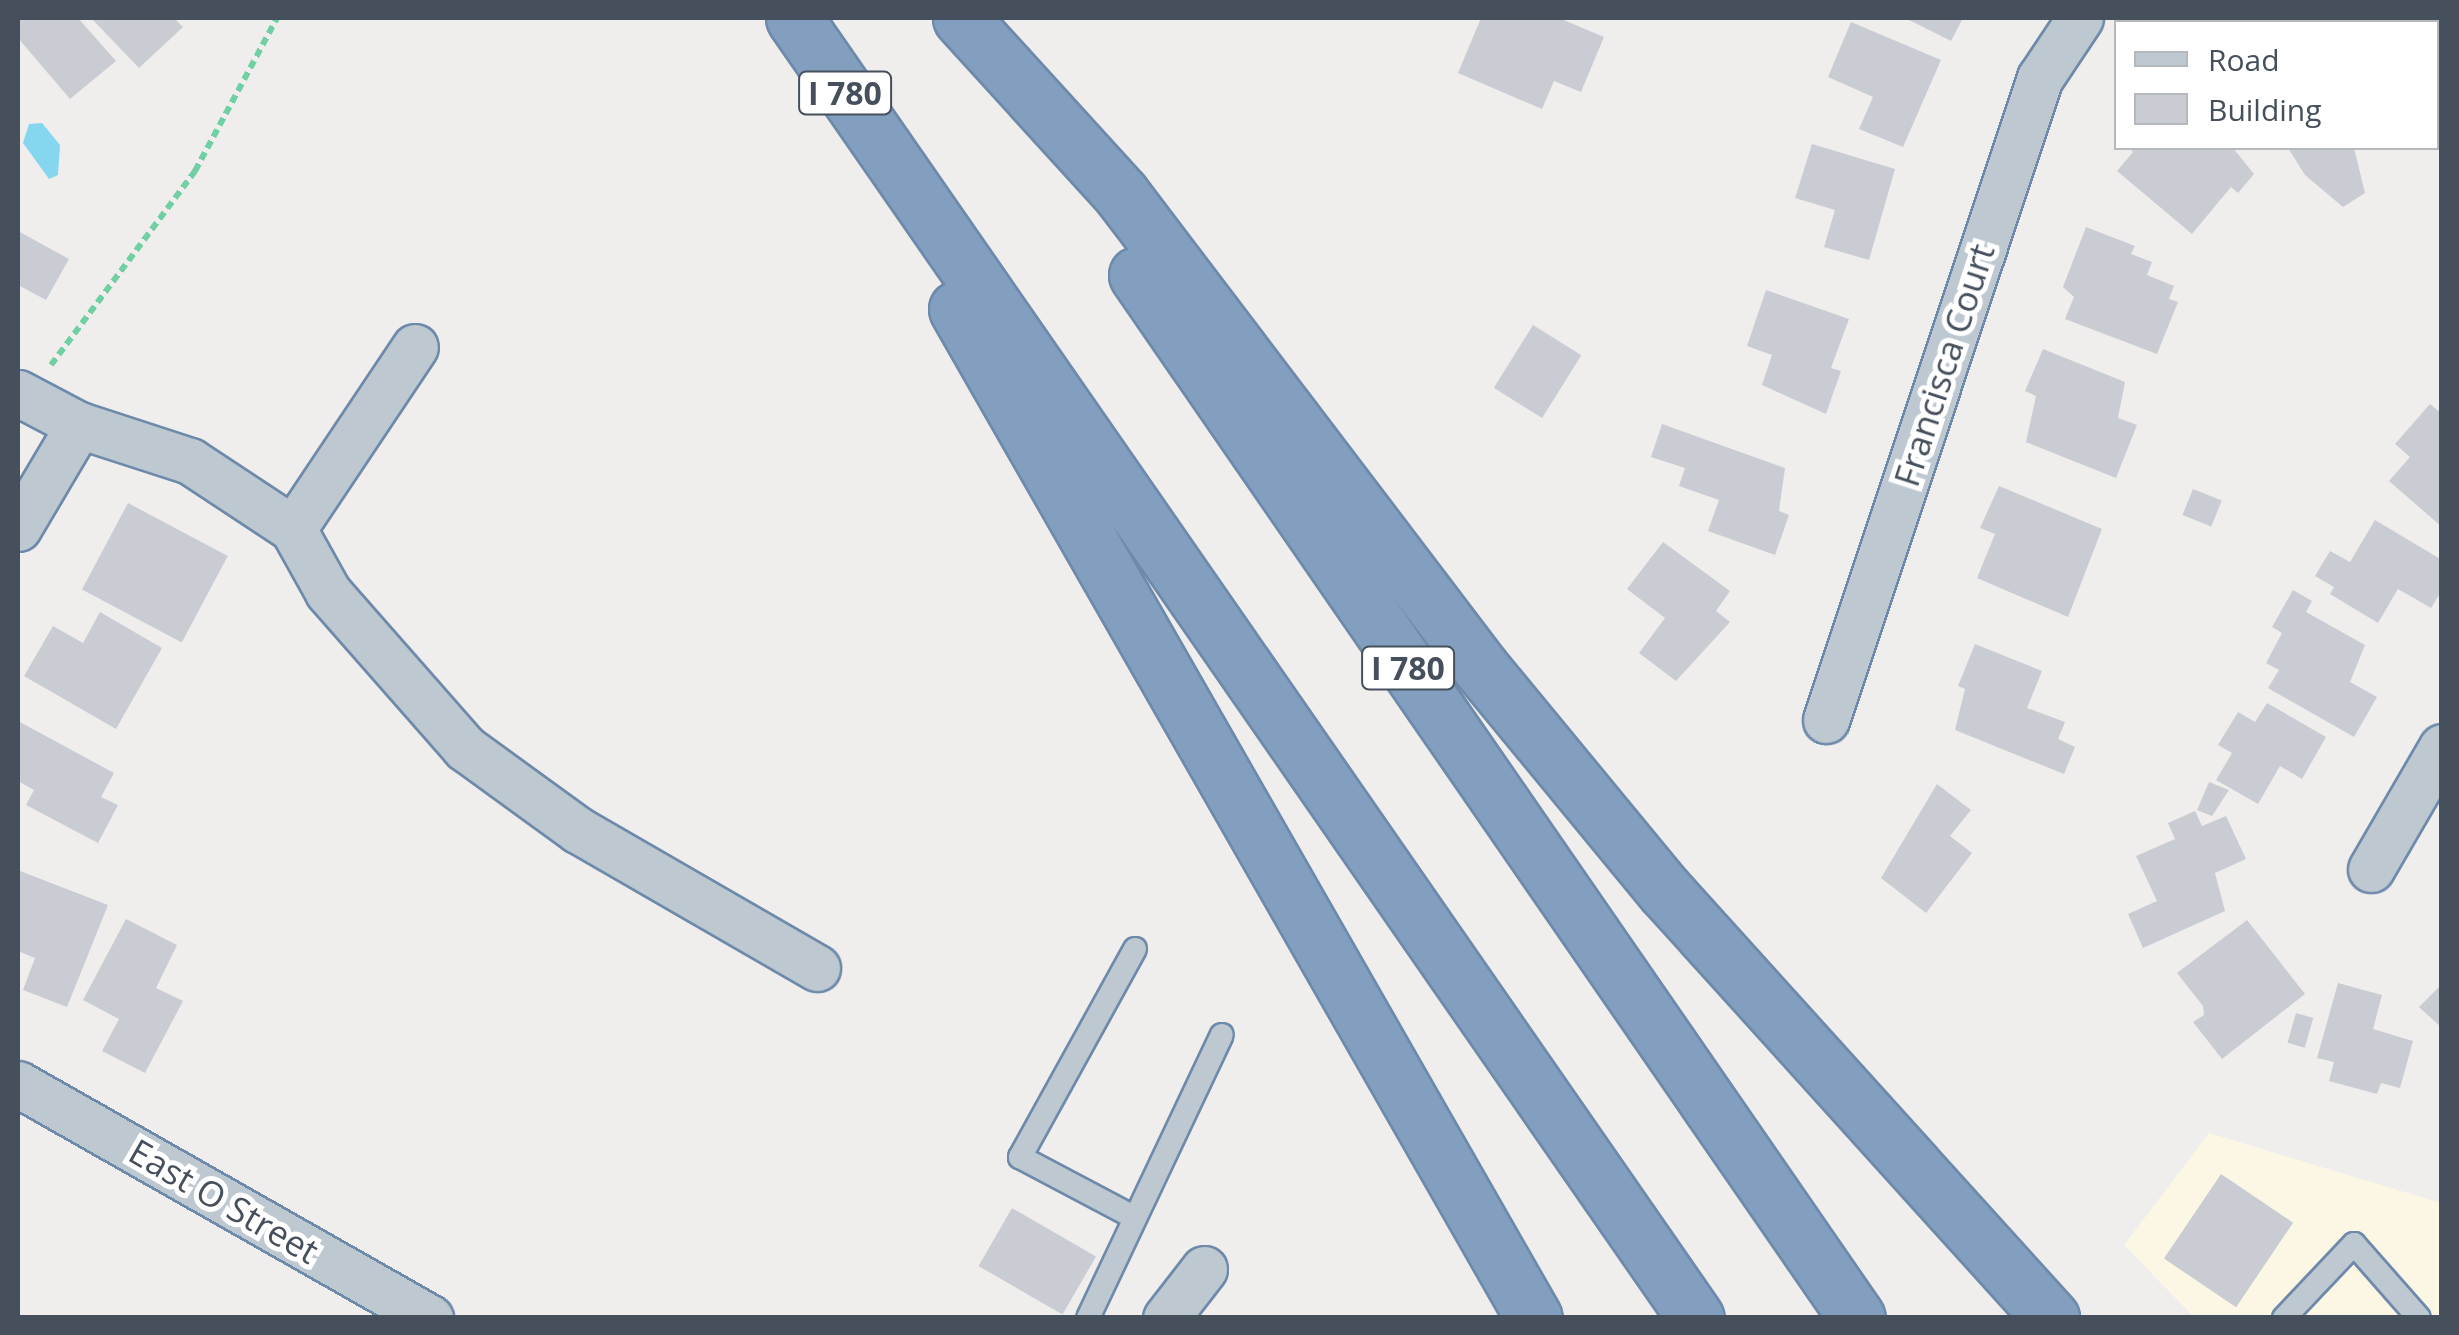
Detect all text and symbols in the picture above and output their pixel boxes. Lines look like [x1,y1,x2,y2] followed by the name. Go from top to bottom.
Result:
[2114,20,2439,150] legend
[2208,39,2280,80] text: Road
[798,66,892,120] road number: I 780
[2208,89,2322,130] text: Building
[1885,239,2003,491] street label: Francisca Court
[1360,641,1456,695] road number: I 780
[122,1130,326,1272] street label: East O Street

